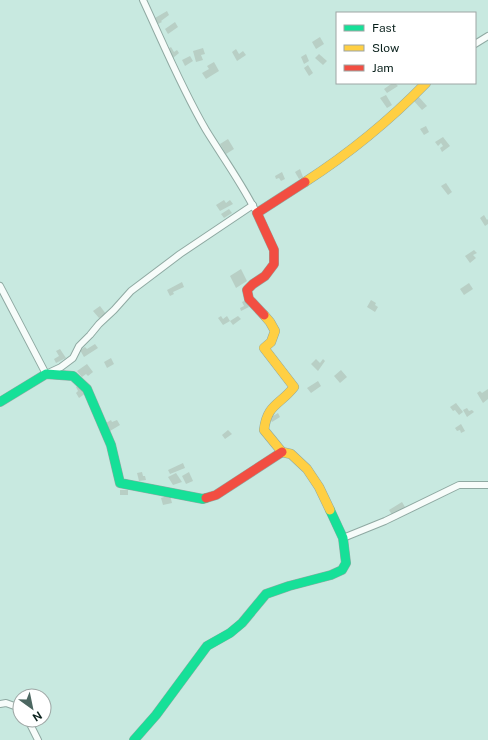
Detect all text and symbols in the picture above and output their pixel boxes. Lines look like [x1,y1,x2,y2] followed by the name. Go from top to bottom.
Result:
[336,12,476,84] legend
[372,21,397,35] text: Fast
[372,41,400,55] text: Slow
[372,61,394,75] text: Jam
[12,688,52,728] north arrow
[31,709,44,724] text: N

